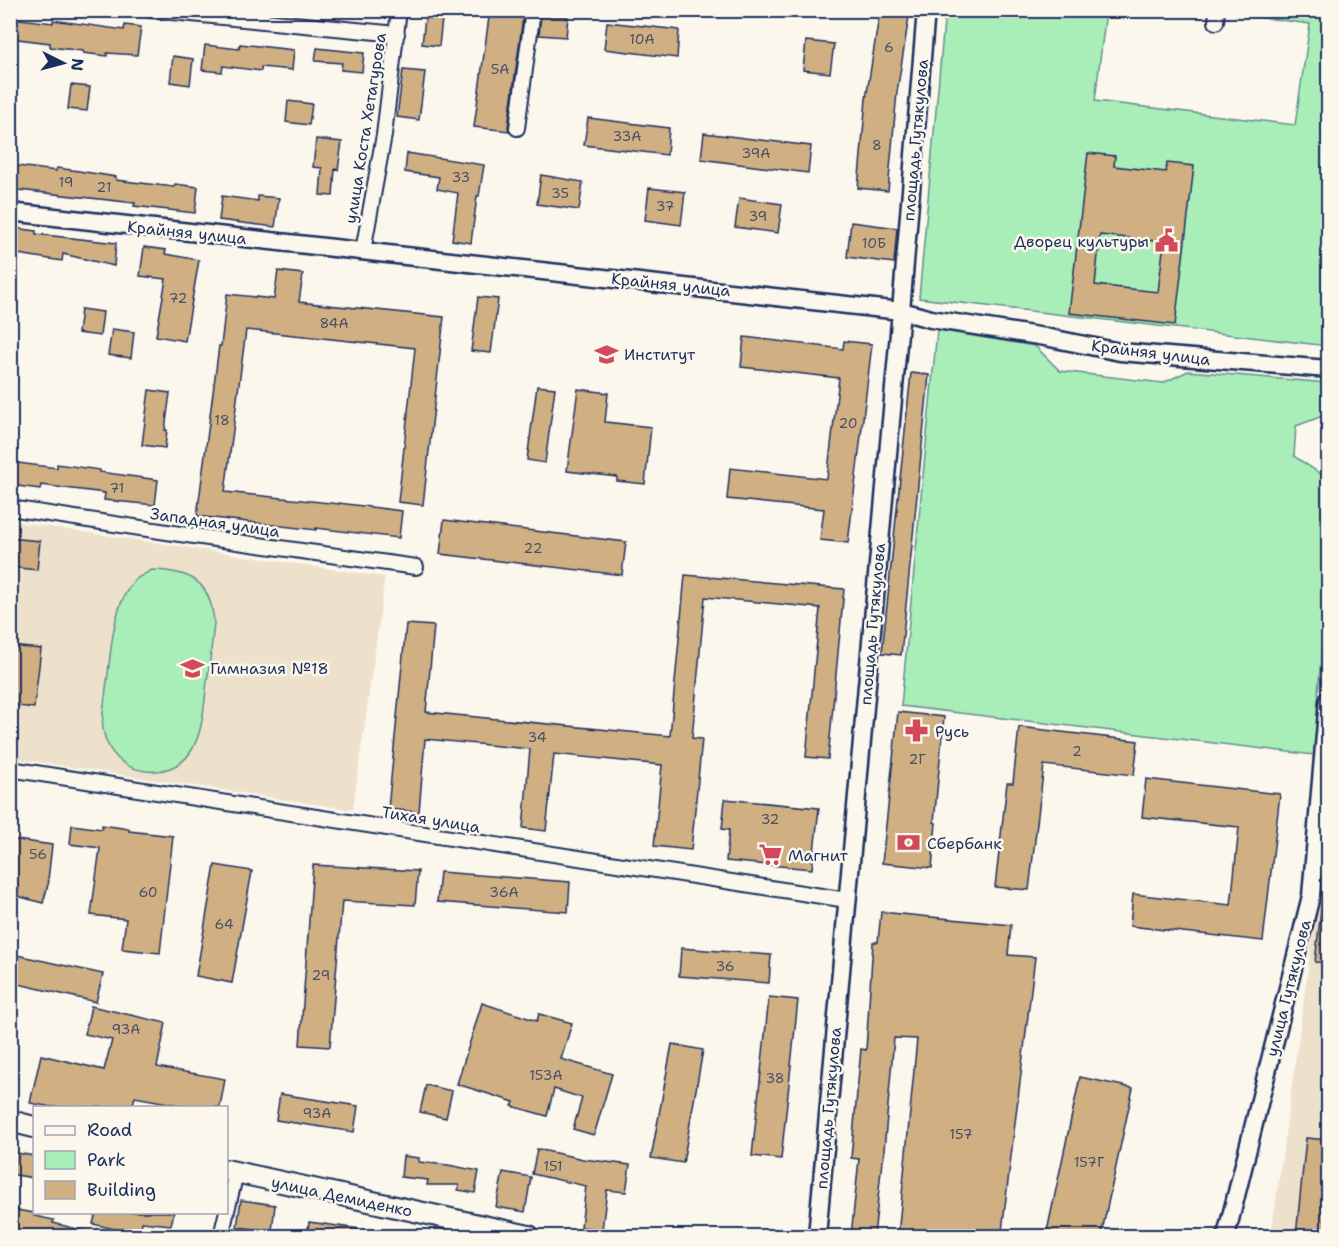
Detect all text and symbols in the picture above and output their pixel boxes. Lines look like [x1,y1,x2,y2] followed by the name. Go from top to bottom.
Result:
[629,30,655,48] house number: 10А
[340,31,391,225] street label: улица Коста Хетагурова
[33,33,93,93] north arrow
[884,38,894,56] house number: 6
[66,57,89,72] text: N
[898,58,933,222] street label: площадь Гутякулова
[491,60,509,78] house number: 5А
[613,127,641,145] house number: 33А
[872,136,882,154] house number: 8
[741,144,771,162] house number: 39А
[452,168,470,186] house number: 33
[58,173,74,191] house number: 19
[97,178,111,196] house number: 21
[551,184,569,202] house number: 35
[656,197,674,215] house number: 37
[749,207,767,225] house number: 39
[126,216,248,249] street label: Крайняя улица
[1154,228,1180,254] public building icon: Дворец культуры
[1014,231,1149,252] place label: Дворец культуры
[862,234,886,252] house number: 10Б
[610,268,732,301] street label: Крайняя улица
[169,289,187,307] house number: 72
[319,314,349,332] house number: 84А
[1090,335,1212,370] street label: Крайняя улица
[593,341,619,367] school or university icon: Институт
[624,344,696,365] place label: Институт
[214,411,230,429] house number: 18
[838,414,858,432] house number: 20
[110,479,124,497] house number: 71
[149,503,281,542] street label: Западная улица
[524,539,542,557] house number: 22
[855,542,890,706] street label: площадь Гутякулова
[179,655,205,681] school or university icon: Гимназия №18
[210,658,329,679] place label: Гимназия №18
[904,718,930,744] pharmacy icon: Русь
[935,721,969,742] place label: Русь
[527,728,547,746] house number: 34
[1072,742,1082,760] house number: 2
[908,750,926,768] house number: 2Г
[380,801,482,838] street label: Тихая улица
[761,810,779,828] house number: 32
[896,830,922,856] bank icon: Сбербанк
[927,833,1002,854] place label: Сбербанк
[757,842,783,868] supermarket icon: Магнит
[29,845,47,863] house number: 56
[788,845,849,866] place label: Магнит
[138,883,158,901] house number: 60
[489,883,519,901] house number: 36А
[214,915,234,933] house number: 64
[1261,917,1316,1059] street label: улица Гутякулова
[715,957,735,975] house number: 36
[312,966,330,984] house number: 29
[111,1020,141,1038] house number: 93А
[811,1026,846,1190] street label: площадь Гутякулова
[529,1066,563,1084] house number: 153А
[765,1069,785,1087] house number: 38
[302,1104,332,1122] house number: 93А
[33,1106,228,1214] legend
[87,1118,132,1142] text: Road
[949,1125,973,1143] house number: 157
[87,1148,126,1172] text: Park
[1074,1153,1105,1171] house number: 157Г
[543,1157,563,1175] house number: 151
[269,1171,414,1222] street label: улица Демиденко
[87,1178,156,1202] text: Building

